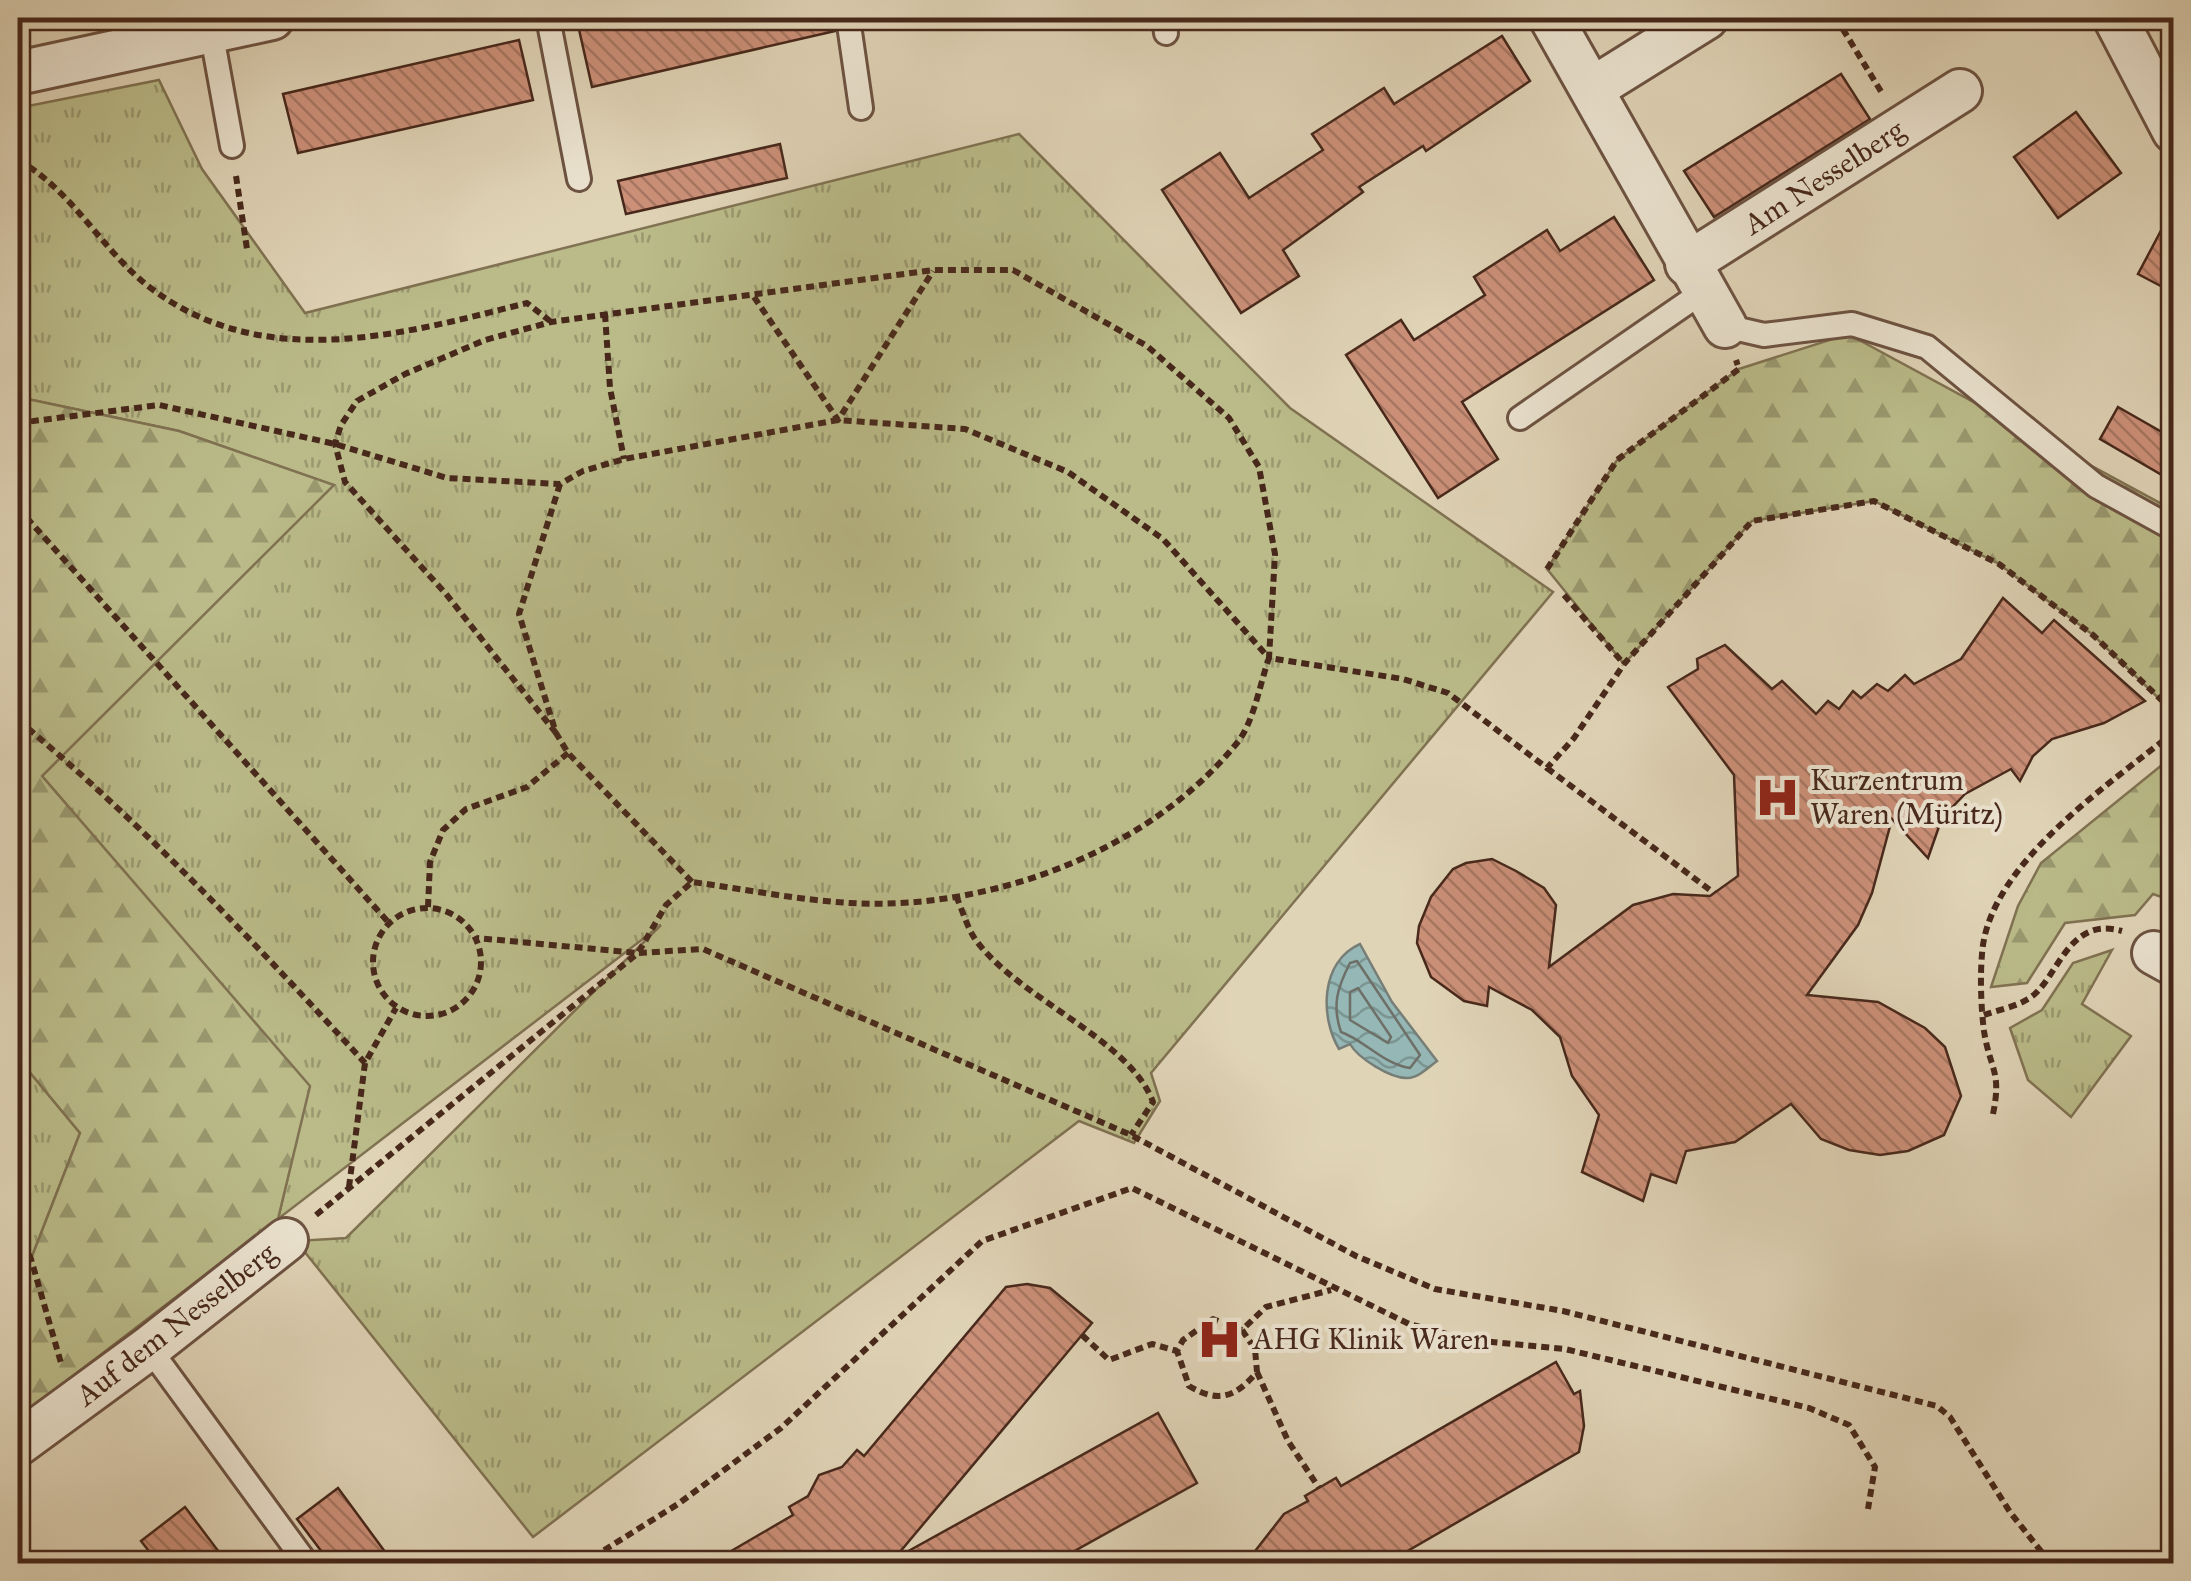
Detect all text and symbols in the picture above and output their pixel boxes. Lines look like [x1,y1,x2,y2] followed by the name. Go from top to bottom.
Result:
[1735,111,1912,243] street label: Am Nesselberg
[1810,762,2003,833] place label: Kurzentrum Waren (Müritz)
[1753,773,1801,821] hospital icon: Kurzentrum Waren (Müritz)
[67,1234,284,1415] street label: Auf dem Nesselberg
[1196,1315,1244,1363] hospital icon: AHG Klinik Waren
[1251,1321,1489,1357] place label: AHG Klinik Waren

